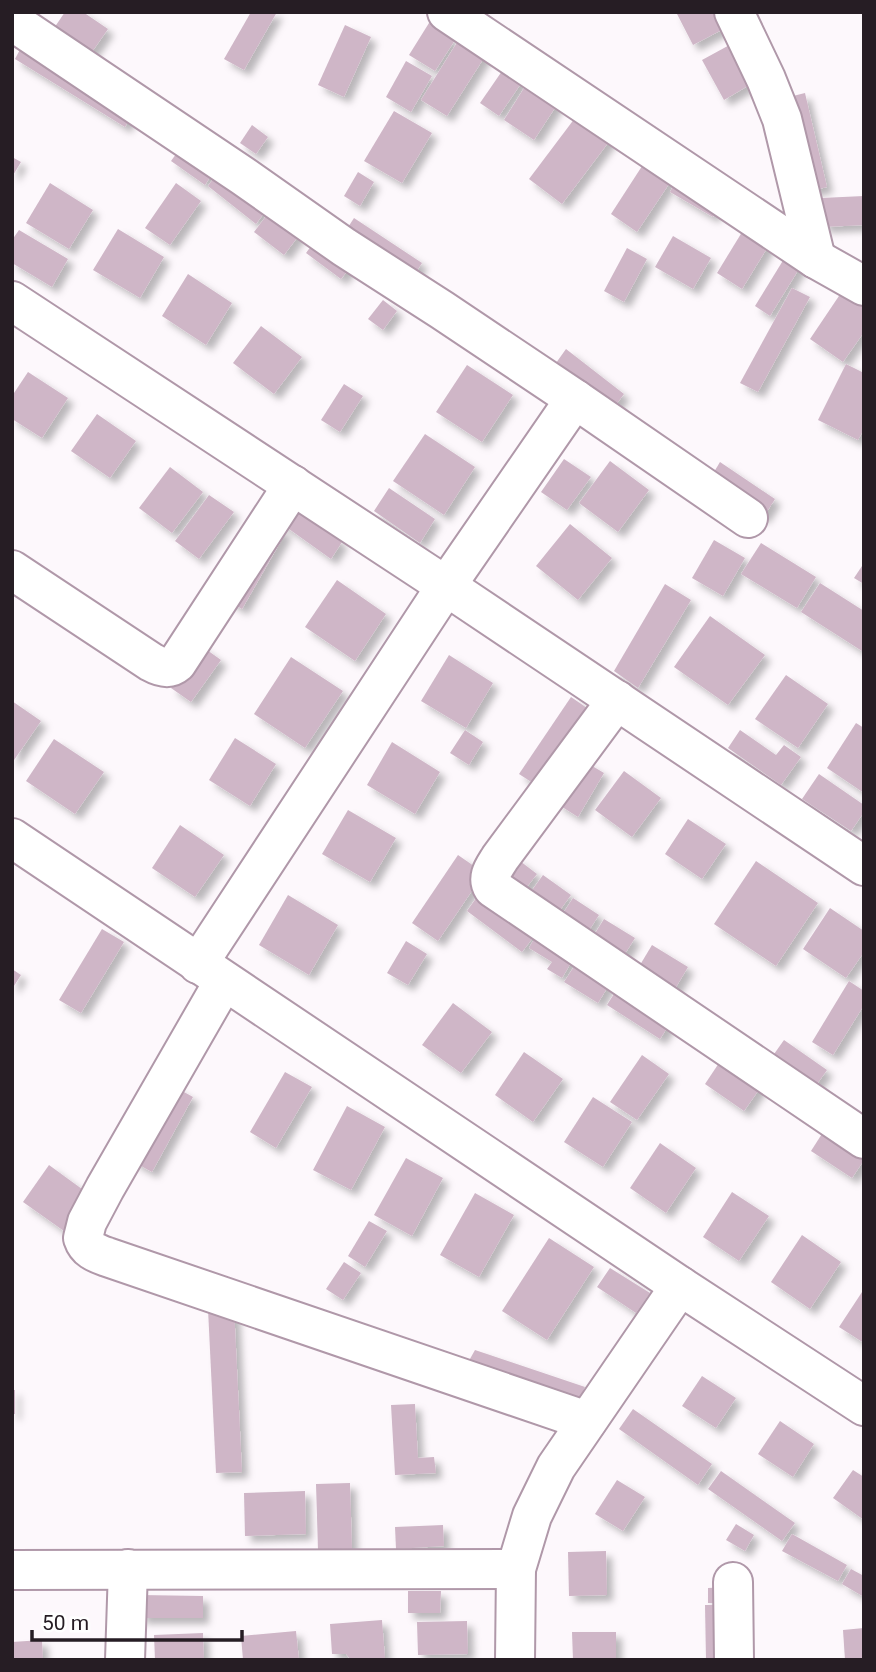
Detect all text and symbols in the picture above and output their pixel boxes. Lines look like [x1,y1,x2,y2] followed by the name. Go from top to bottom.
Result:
[32,1598,242,1642] scale bar
[42,1611,89,1635] text: 50 m

